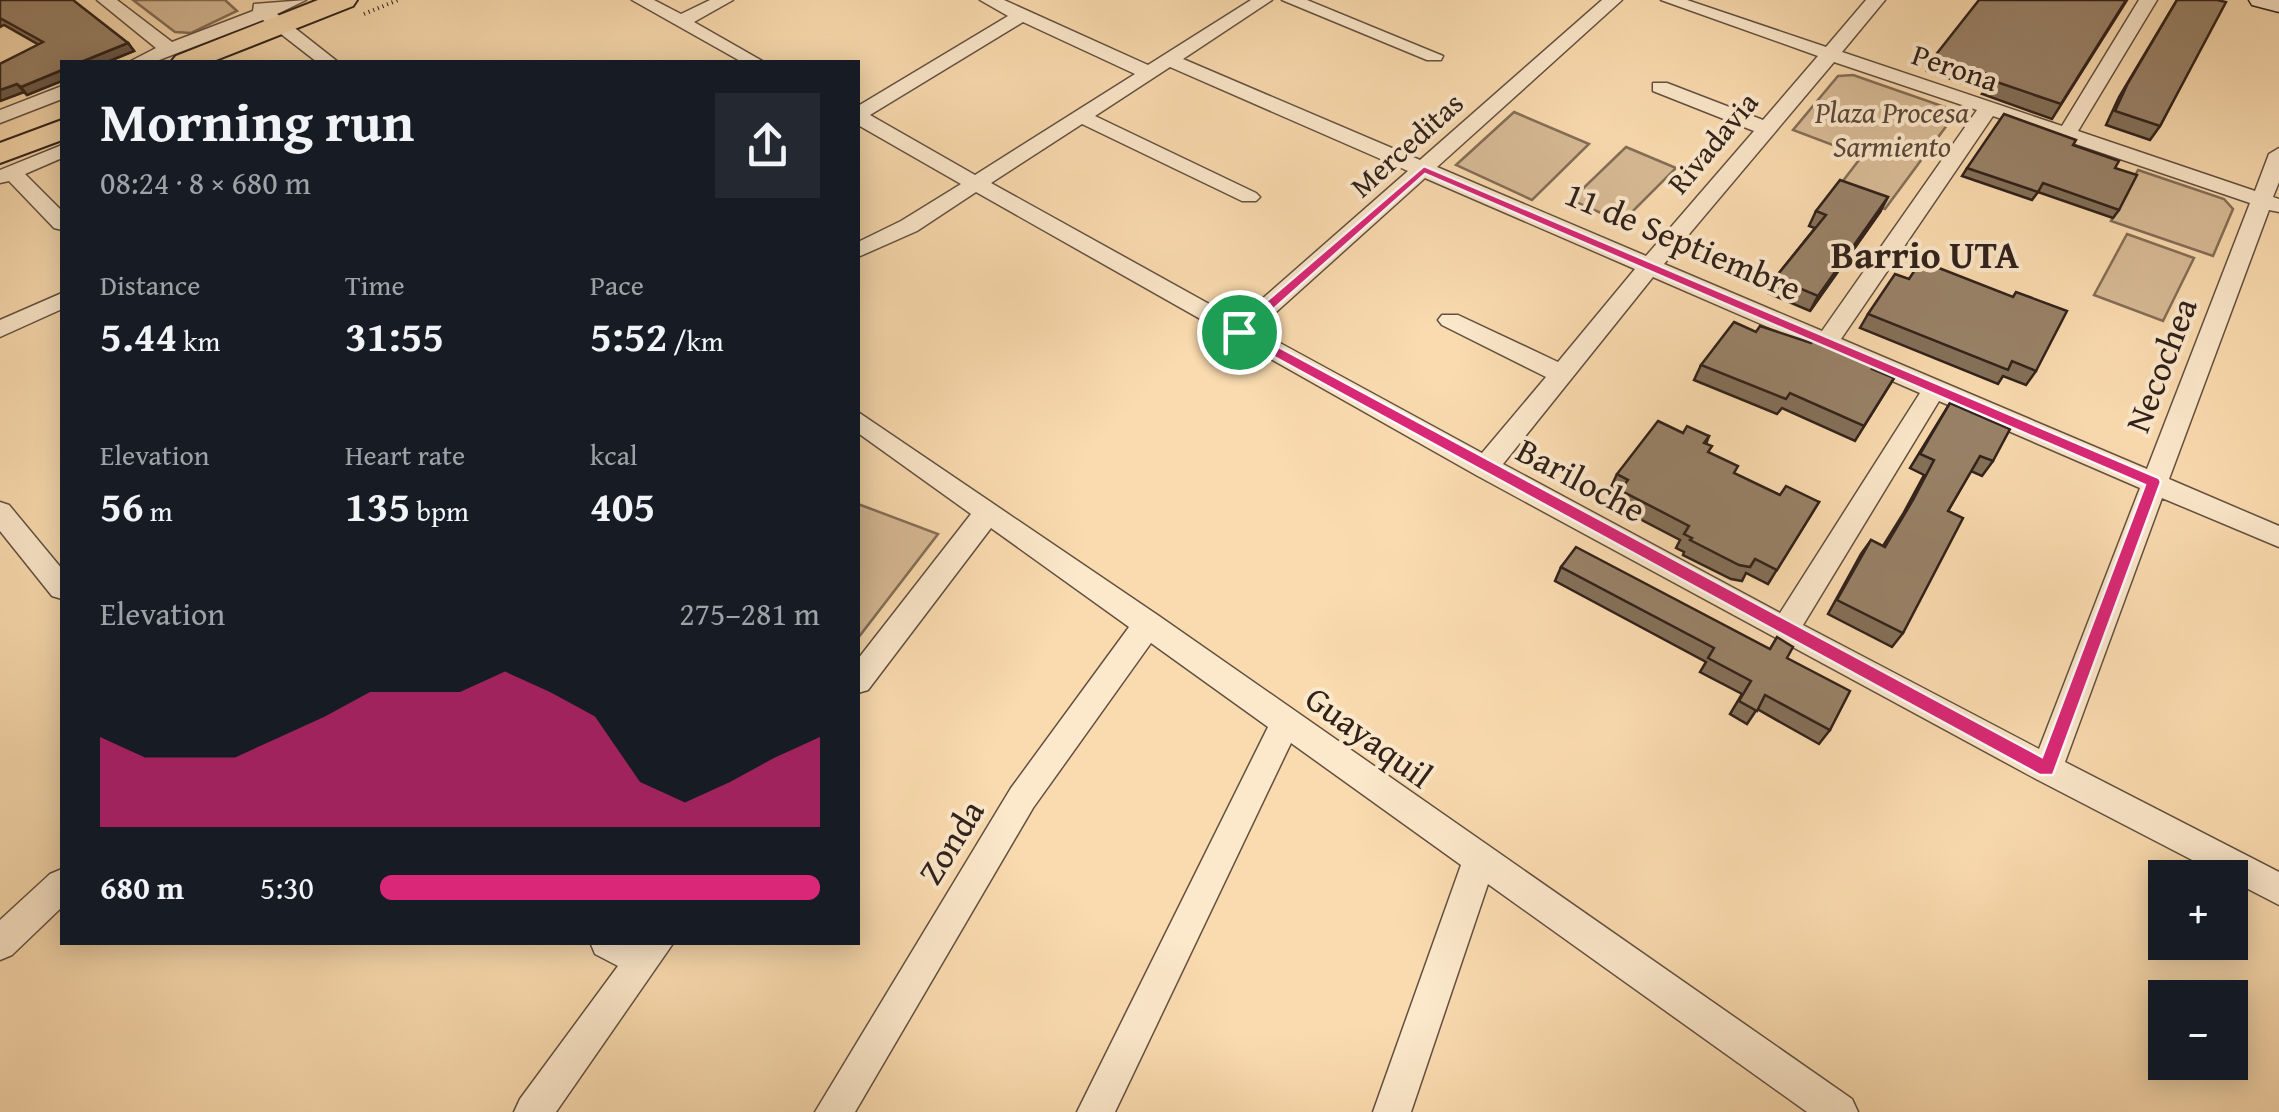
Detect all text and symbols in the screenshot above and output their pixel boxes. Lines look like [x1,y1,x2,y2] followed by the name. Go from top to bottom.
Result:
[1906,32,2004,102] street label: Perona
[100,81,414,161] text: Morning run
[1340,81,1473,207] street label: Merceditas
[1656,82,1768,203] street label: Rivadavia
[1814,90,1969,168] park label: Plaza Procesa Sarmiento
[715,93,820,198] button: share
[100,159,311,206] text: 08:24 · 8 × 680 m
[1557,168,1809,313] street label: 11 de Septiembre
[1831,226,2019,282] district label: Barrio UTA
[100,264,200,305] text: Distance
[345,264,405,305] text: Time
[590,264,644,305] text: Pace
[1197,290,1282,375] pin
[2112,290,2210,439] street label: Necochea
[100,305,177,366] text: 5.44
[345,305,444,366] text: 31:55
[590,305,667,366] text: 5:52
[1212,305,1267,360] icon: arrive
[177,320,220,361] text: km
[667,320,724,361] text: /km
[1508,424,1655,535] street label: Bariloche
[100,434,210,475] text: Elevation
[345,434,465,475] text: Heart rate
[590,434,638,475] text: kcal
[100,475,144,536] text: 56
[345,475,410,536] text: 135
[590,475,655,536] text: 405
[144,490,173,531] text: m
[410,490,469,531] text: bpm
[100,590,225,637] text: Elevation
[679,590,820,637] text: 275–281 m
[1295,673,1444,800] street label: Guayaquil
[905,789,997,894] street label: Zonda
[2148,860,2248,1080] map controls
[2148,860,2248,960] button: +
[100,864,184,911] text: 680 m
[260,864,314,911] text: 5:30
[2148,980,2248,1080] button: −

